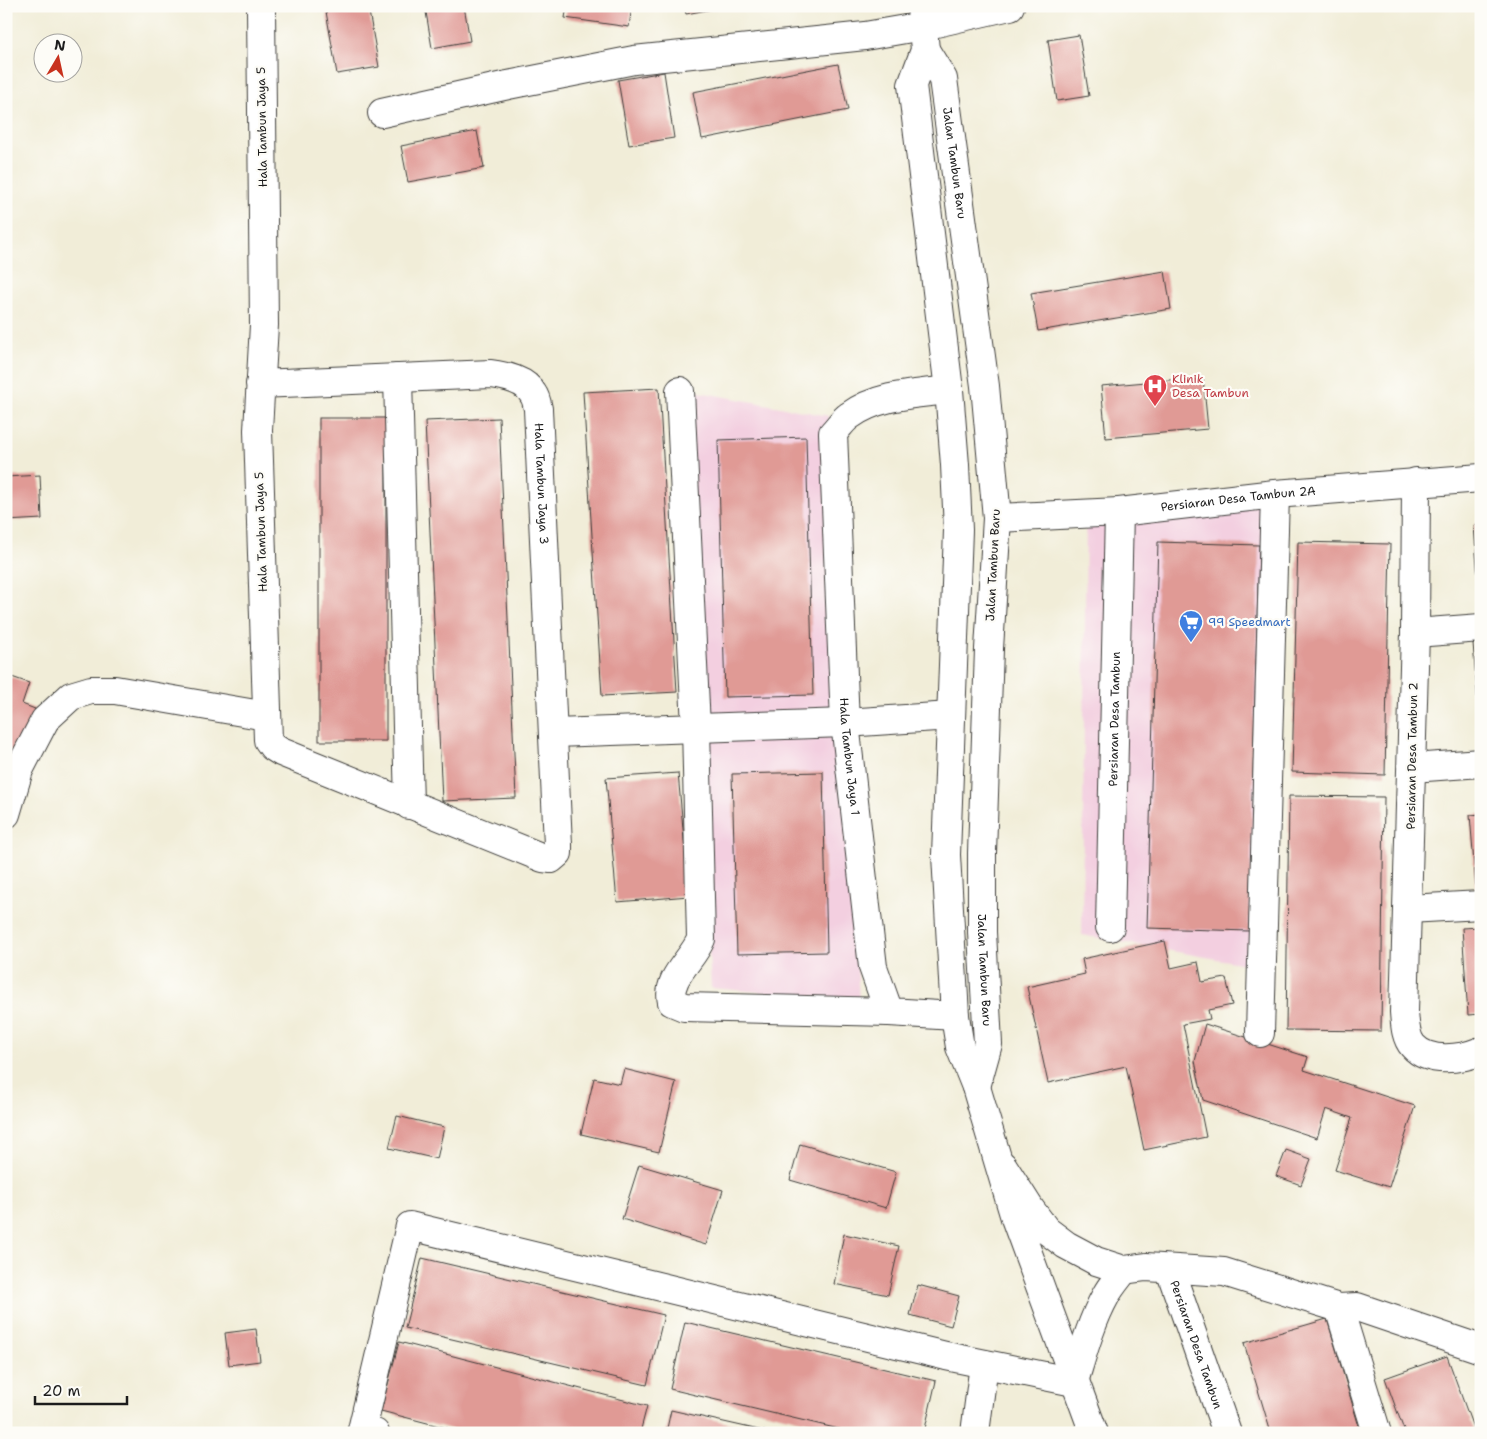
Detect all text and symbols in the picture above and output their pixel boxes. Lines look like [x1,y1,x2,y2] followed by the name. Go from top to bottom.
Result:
[32,32,82,82] north arrow
[53,35,67,55] text: N
[253,67,271,187] street label: Hala Tambun Jaya 5
[939,106,970,220] street label: Jalan Tambun Baru
[1172,371,1249,401] place label: Klinik Desa Tambun
[1142,373,1168,407] hospital icon: Klinik Desa Tambun
[531,423,552,545] street label: Hala Tambun Jaya 3
[251,472,271,592] street label: Hala Tambun Jaya 5
[1160,483,1316,515] street label: Persiaran Desa Tambun 2A
[982,508,1004,622] street label: Jalan Tambun Baru
[1178,609,1204,643] supermarket icon: 99 Speedmart
[1208,614,1291,630] place label: 99 Speedmart
[1105,651,1124,787] street label: Persiaran Desa Tambun
[1403,682,1421,830] street label: Persiaran Desa Tambun 2
[836,697,864,816] street label: Hala Tambun Jaya 1
[974,914,995,1027] street label: Jalan Tambun Baru
[1166,1278,1226,1411] street label: Persiaran Desa Tambun
[35,1374,128,1406] scale bar
[42,1381,81,1401] text: 20 m

